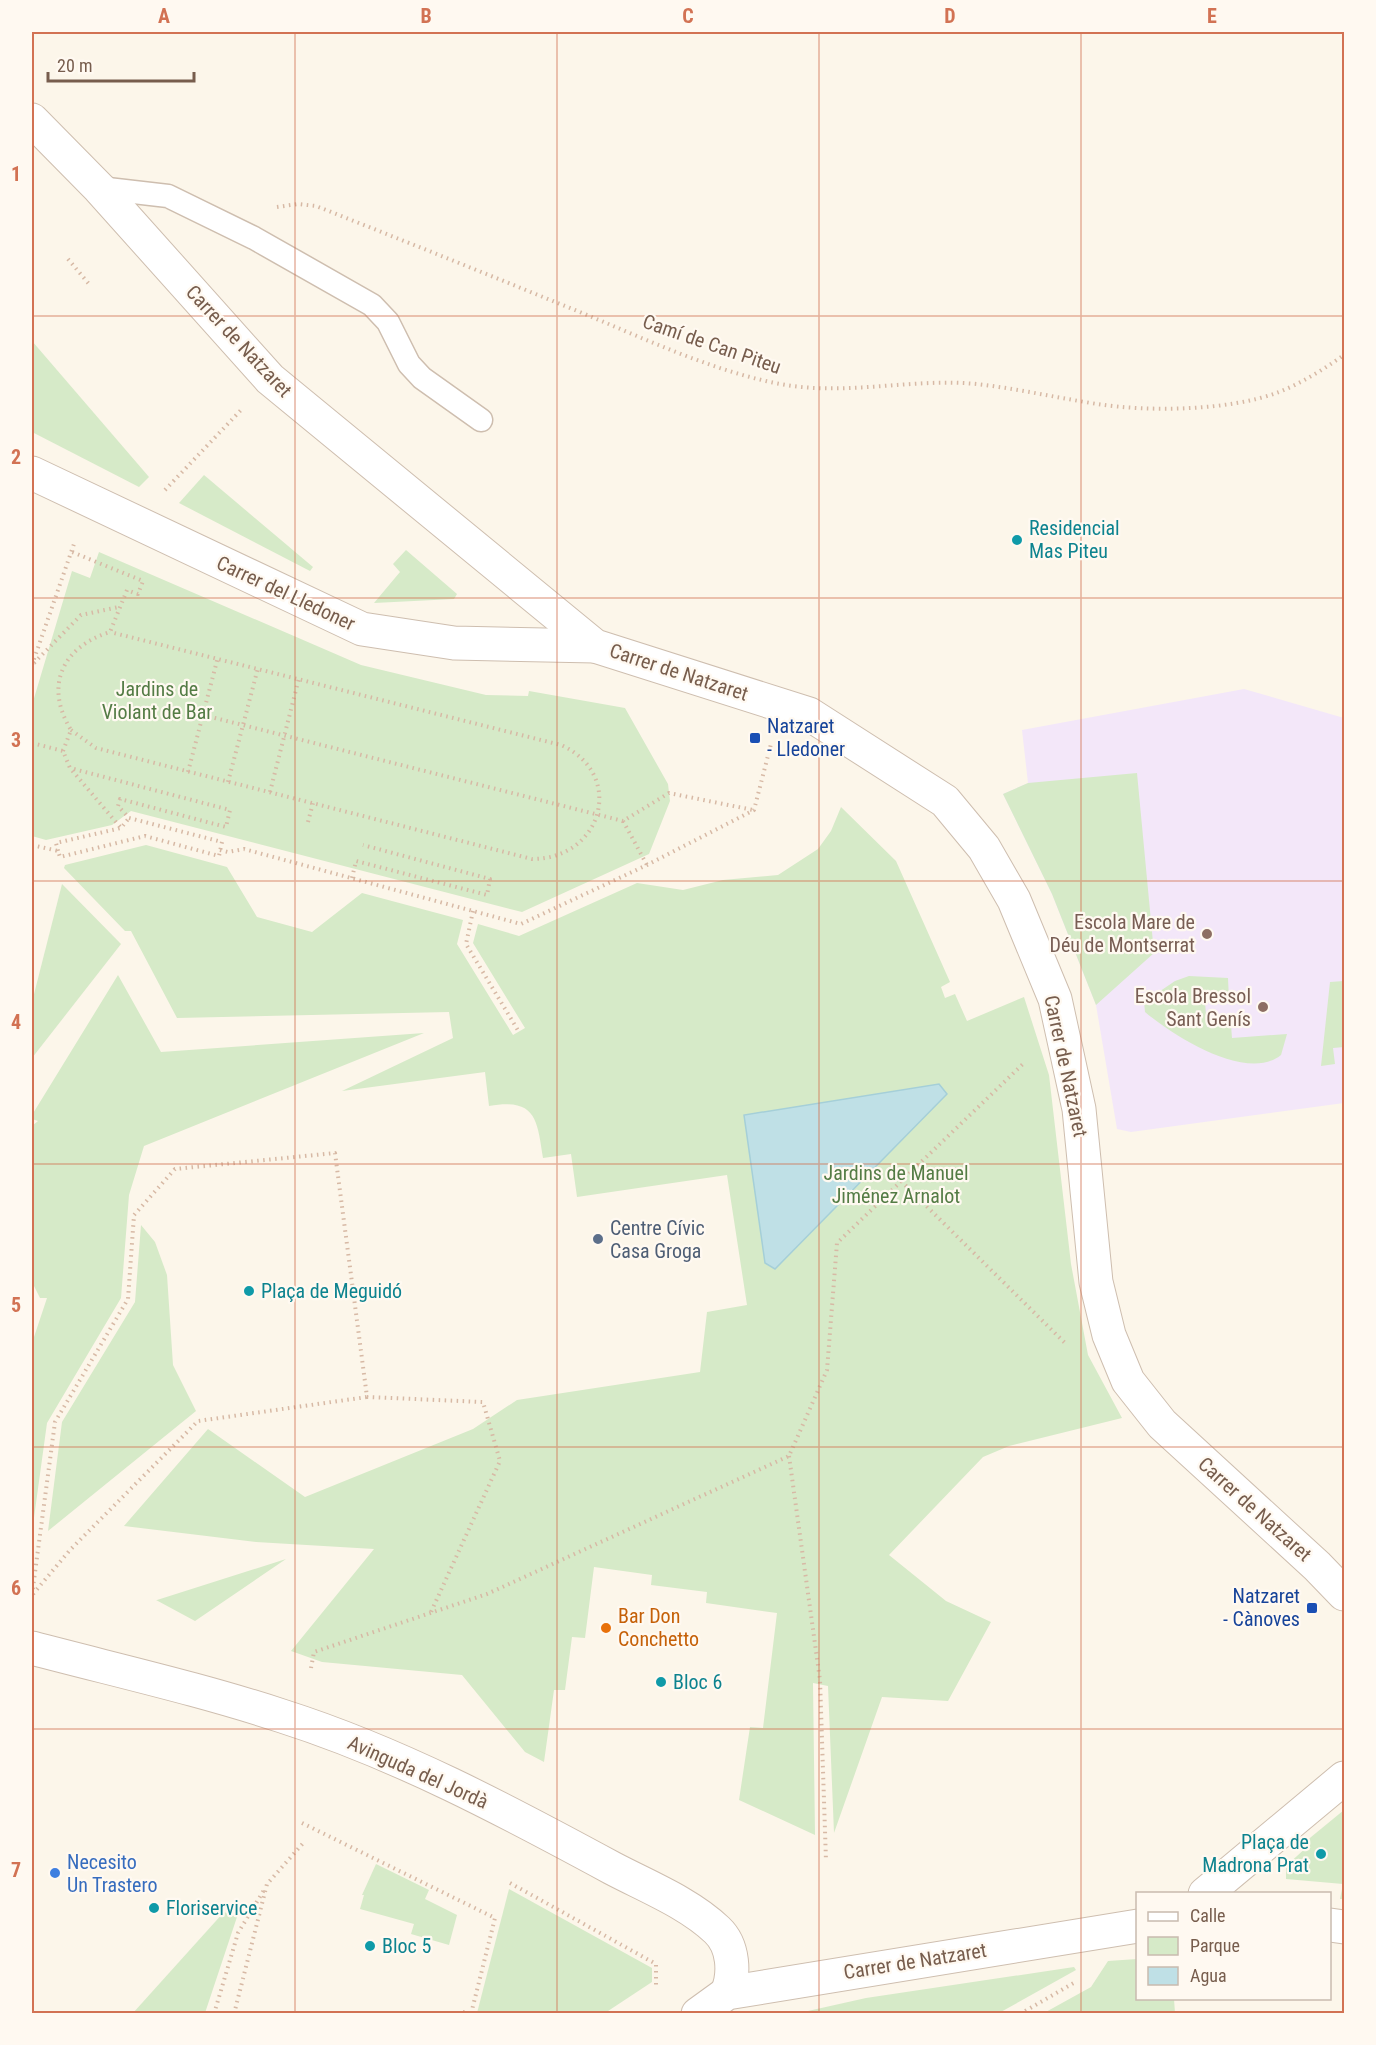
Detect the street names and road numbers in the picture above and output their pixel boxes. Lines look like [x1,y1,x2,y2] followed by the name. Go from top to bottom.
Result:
[181,280,297,402] street label: Carrer de Natzaret
[640,309,784,379] street label: Camí de Can Piteu
[213,550,359,636] street label: Carrer del Lledoner
[607,638,751,706] street label: Carrer de Natzaret
[1039,993,1093,1139] street label: Carrer de Natzaret
[1193,1452,1317,1566] street label: Carrer de Natzaret
[344,1730,492,1814] street label: Avinguda del Jordà
[842,1938,988,1984] street label: Carrer de Natzaret

